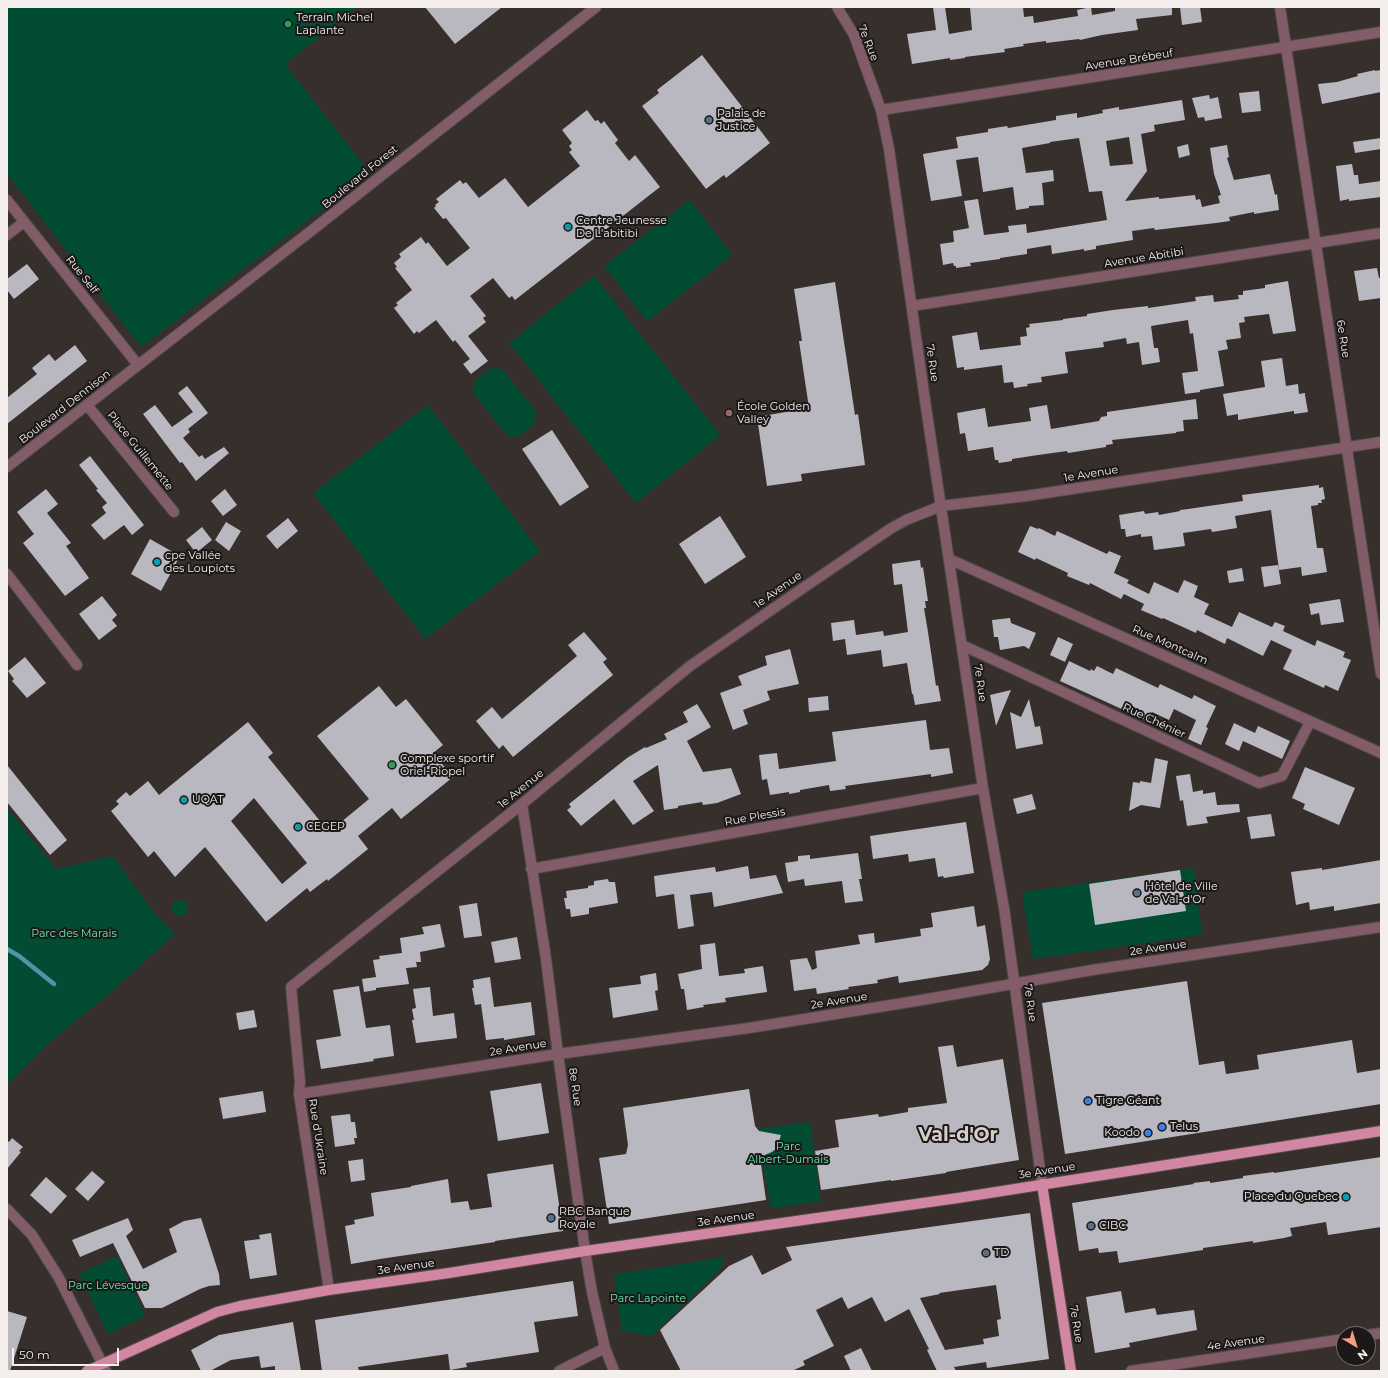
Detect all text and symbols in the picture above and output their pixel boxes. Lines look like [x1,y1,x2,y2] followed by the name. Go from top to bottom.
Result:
[296,11,373,37] place label: Terrain Michel Laplante
[283,19,293,29] marker: Terrain Michel Laplante
[855,23,881,63] street label: 7e Rue
[1084,47,1174,73] street label: Avenue Brébeuf
[717,107,766,133] place label: Palais de Justice
[704,115,714,125] marker: Palais de Justice
[320,143,400,211] street label: Boulevard Forest
[576,214,667,240] place label: Centre Jeunesse De L'abitibi
[563,222,573,232] marker: Centre Jeunesse De L'abitibi
[1103,245,1185,271] street label: Avenue Abitibi
[63,253,101,297] street label: Rue Self
[1333,319,1353,359] street label: 6e Rue
[923,344,941,382] street label: 7e Rue
[17,367,113,447] street label: Boulevard Dennison
[737,400,810,426] place label: École Golden Valley
[724,408,734,418] marker: École Golden Valley
[104,409,176,493] street label: Place Guillemette
[1063,463,1119,485] street label: 1e Avenue
[165,549,235,575] place label: cpe Vallée des Loupiots
[152,557,162,567] marker: cpe Vallée des Loupiots
[752,569,804,611] street label: 1e Avenue
[1130,622,1210,668] street label: Rue Montcalm
[971,664,989,702] street label: 7e Rue
[1120,701,1188,741] street label: Rue Chénier
[400,752,494,778] place label: Complexe sportif Oriel-Riopel
[387,760,397,770] marker: Complexe sportif Oriel-Riopel
[495,767,547,811] street label: 1e Avenue
[192,793,224,807] place label: UQAT
[179,795,189,805] marker: UQAT
[724,805,786,829] street label: Rue Plessis
[306,820,345,834] place label: CEGEP
[293,822,303,832] marker: CEGEP
[1145,880,1218,906] place label: Hôtel de Ville de Val-d'Or
[1132,888,1142,898] marker: Hôtel de Ville de Val-d'Or
[31,927,117,941] park label: Parc des Marais
[1129,937,1187,959] street label: 2e Avenue
[1021,984,1039,1022] street label: 7e Rue
[810,990,868,1012] street label: 2e Avenue
[489,1037,547,1059] street label: 2e Avenue
[566,1067,584,1107] street label: 8e Rue
[1096,1094,1160,1108] place label: Tigre Géant
[1083,1096,1093,1106] marker: Tigre Géant
[305,1098,331,1176] street label: Rue d'Ukraine
[1170,1120,1198,1134] place label: Telus
[1157,1122,1167,1132] marker: Telus
[918,1124,998,1146] district label: Val-d'Or
[1104,1126,1140,1140] place label: Koodo
[1143,1128,1153,1138] marker: Koodo
[747,1140,829,1166] park label: Parc Albert-Dumais
[1018,1160,1076,1182] street label: 3e Avenue
[1244,1190,1338,1204] place label: Place du Quebec
[1341,1192,1351,1202] marker: Place du Quebec
[559,1205,630,1231] place label: RBC Banque Royale
[697,1208,755,1230] street label: 3e Avenue
[546,1213,556,1223] marker: RBC Banque Royale
[1099,1219,1126,1233] place label: CIBC
[1086,1221,1096,1231] marker: CIBC
[994,1246,1009,1260] place label: TD
[981,1248,991,1258] marker: TD
[377,1256,435,1278] street label: 3e Avenue
[68,1279,148,1293] park label: Parc Lévesque
[610,1292,686,1306] park label: Parc Lapointe
[1067,1304,1085,1344] street label: 7e Rue
[1336,1326,1376,1366] north arrow
[1206,1332,1266,1354] street label: 4e Avenue
[14,1340,121,1366] scale bar
[1355,1346,1371,1363] text: N
[19,1347,50,1362] text: 50 m

